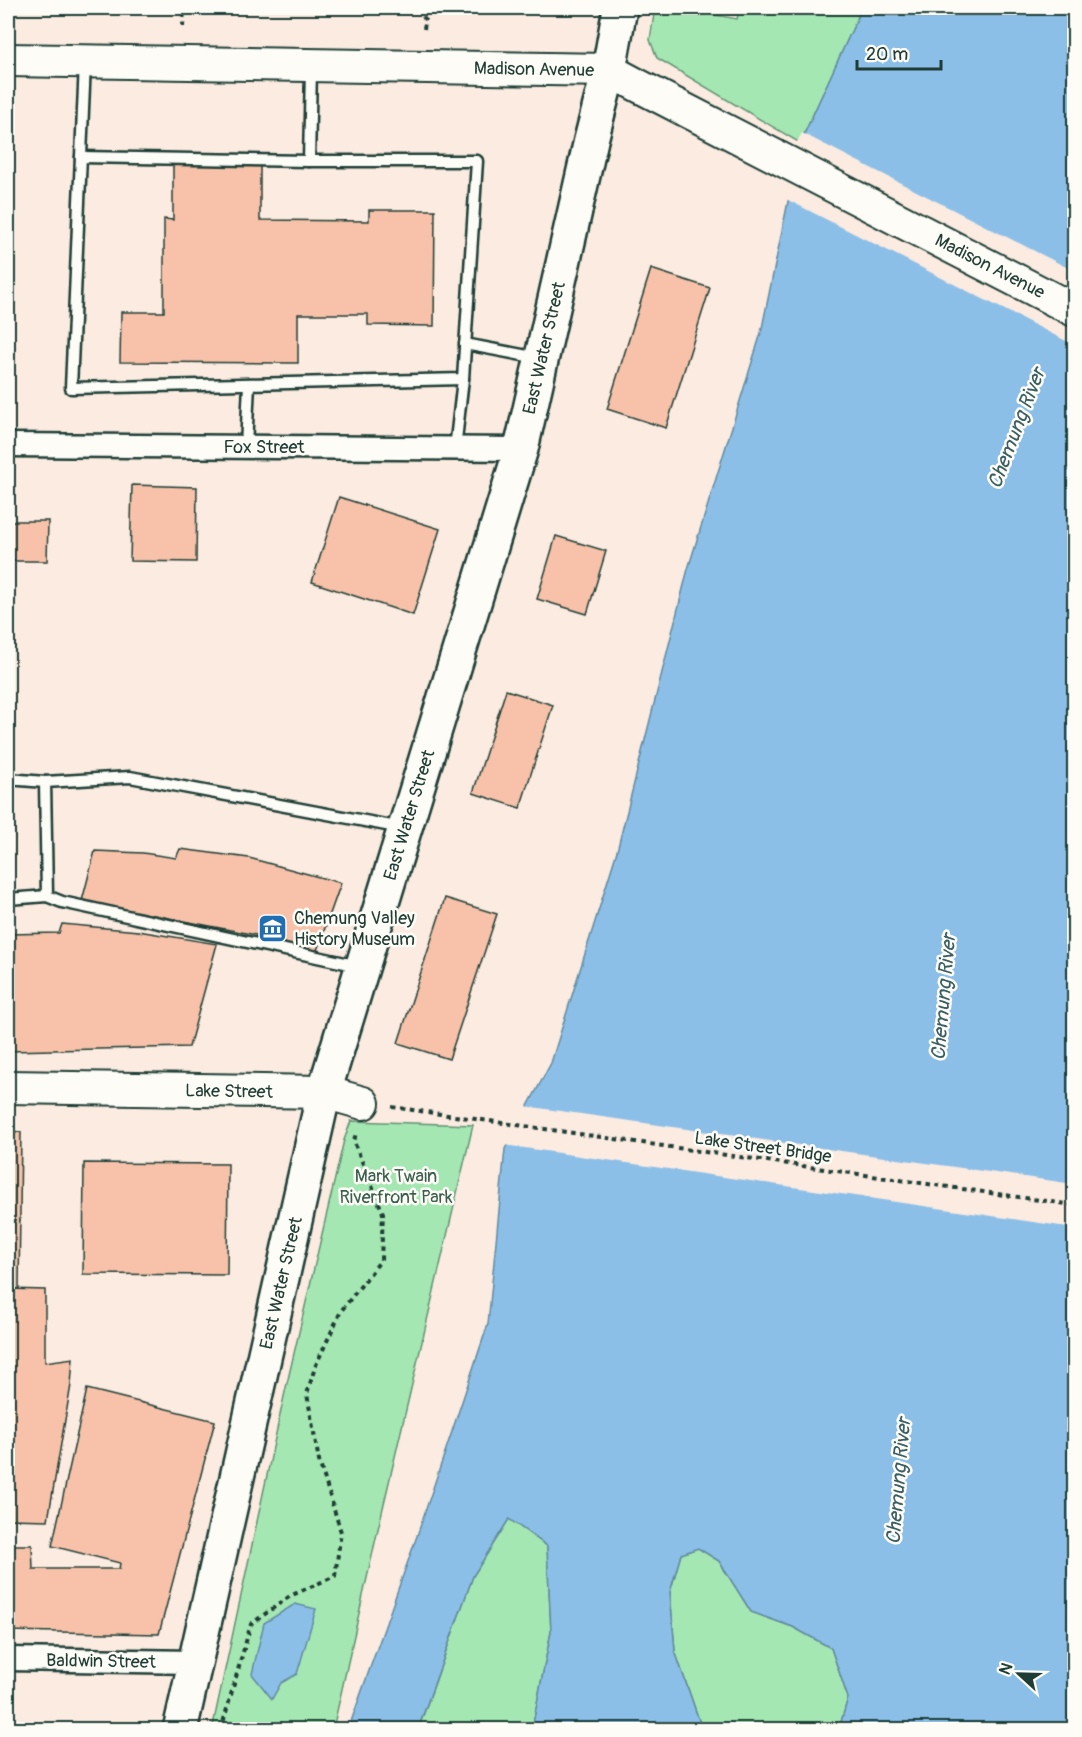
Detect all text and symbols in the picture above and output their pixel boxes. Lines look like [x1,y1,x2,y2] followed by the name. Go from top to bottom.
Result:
[857,33,941,71] scale bar
[866,43,908,66] text: 20 m
[474,57,594,82] street label: Madison Avenue
[931,229,1049,304] street label: Madison Avenue
[518,279,571,417] street label: East Water Street
[982,362,1052,492] water label: Chemung River
[223,436,305,459] street label: Fox Street
[379,746,440,883] street label: East Water Street
[294,907,415,951] place label: Chemung Valley History Museum
[257,912,289,944] museum icon: Chemung Valley History Museum
[926,930,962,1061] water label: Chemung River
[185,1079,274,1104] street label: Lake Street
[693,1127,833,1169] street label: Lake Street Bridge
[339,1165,453,1209] park label: Mark Twain Riverfront Park
[255,1214,308,1352] street label: East Water Street
[881,1414,917,1545] water label: Chemung River
[989,1644,1049,1704] north arrow
[46,1649,157,1674] street label: Baldwin Street
[995,1660,1017,1678] text: N

